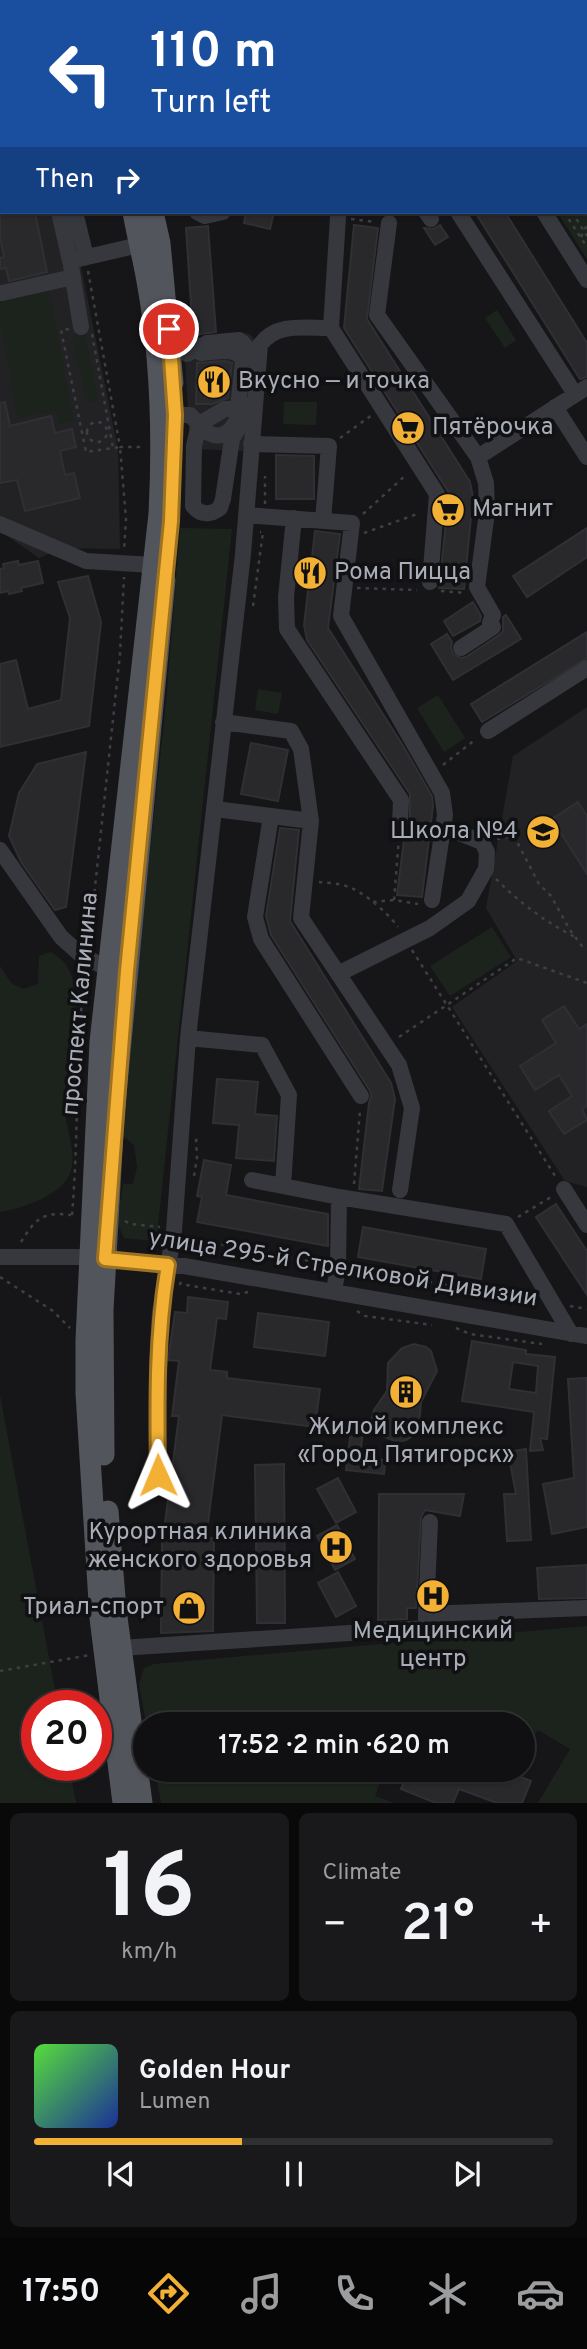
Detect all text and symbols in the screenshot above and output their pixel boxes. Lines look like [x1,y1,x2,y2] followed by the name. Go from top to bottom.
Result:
[150,23,277,85] text: 110 m
[35,28,126,119] icon: left
[150,84,271,124] text: Turn left
[108,161,146,199] icon: right
[35,164,94,197] text: Then
[139,299,199,359] pin
[150,310,188,348] icon: arrive
[195,363,233,401] restaurant icon: Вкусно — и точка
[238,367,430,397] place label: Вкусно — и точка
[389,409,427,447] supermarket icon: Пятёрочка
[432,413,553,443] place label: Пятёрочка
[429,491,467,529] supermarket icon: Магнит
[472,495,553,525] place label: Магнит
[291,554,329,592] restaurant icon: Рома Пицца
[334,558,471,588] place label: Рома Пицца
[524,813,562,851] school or university icon: Школа №4
[390,817,518,847] place label: Школа №4
[56,891,106,1117] street label: проспект Калинина
[146,1223,540,1315] street label: улица 295-й Стрелковой Дивизии
[387,1373,425,1411] building icon: Жилой комплекс «Город Пятигорск»
[298,1413,514,1471] place label: Жилой комплекс «Город Пятигорск»
[121,1438,195,1512] position arrow
[87,1518,312,1576] place label: Курортная клиника женского здоровья
[317,1528,355,1566] hospital icon: Курортная клиника женского здоровья
[414,1577,452,1615] hospital icon: Медицинский центр
[170,1589,208,1627] shop icon: Триал-спорт
[23,1593,164,1623] place label: Триал-спорт
[353,1617,513,1675] place label: Медицинский центр
[21,1690,112,1781] speed limit sign: 20
[218,1730,450,1763] text: 17:52 · 2 min · 620 m
[103,1835,195,1950] text: 16
[323,1859,401,1888] text: Climate
[401,1893,475,1959] text: 21°
[323,1902,347,1951] text: −
[528,1902,553,1951] text: +
[121,1938,177,1967] text: km/h
[139,2055,290,2088] text: Golden Hour
[139,2088,210,2117] text: Lumen
[102,2155,140,2193] icon: previous
[275,2155,313,2193] icon: pause
[448,2155,486,2193] icon: next
[144,2269,193,2318] icon: directions
[237,2269,286,2318] icon: music
[330,2269,379,2318] icon: phone
[423,2269,472,2318] icon: climate
[516,2269,565,2318] icon: car
[22,2273,100,2313] text: 17:50

